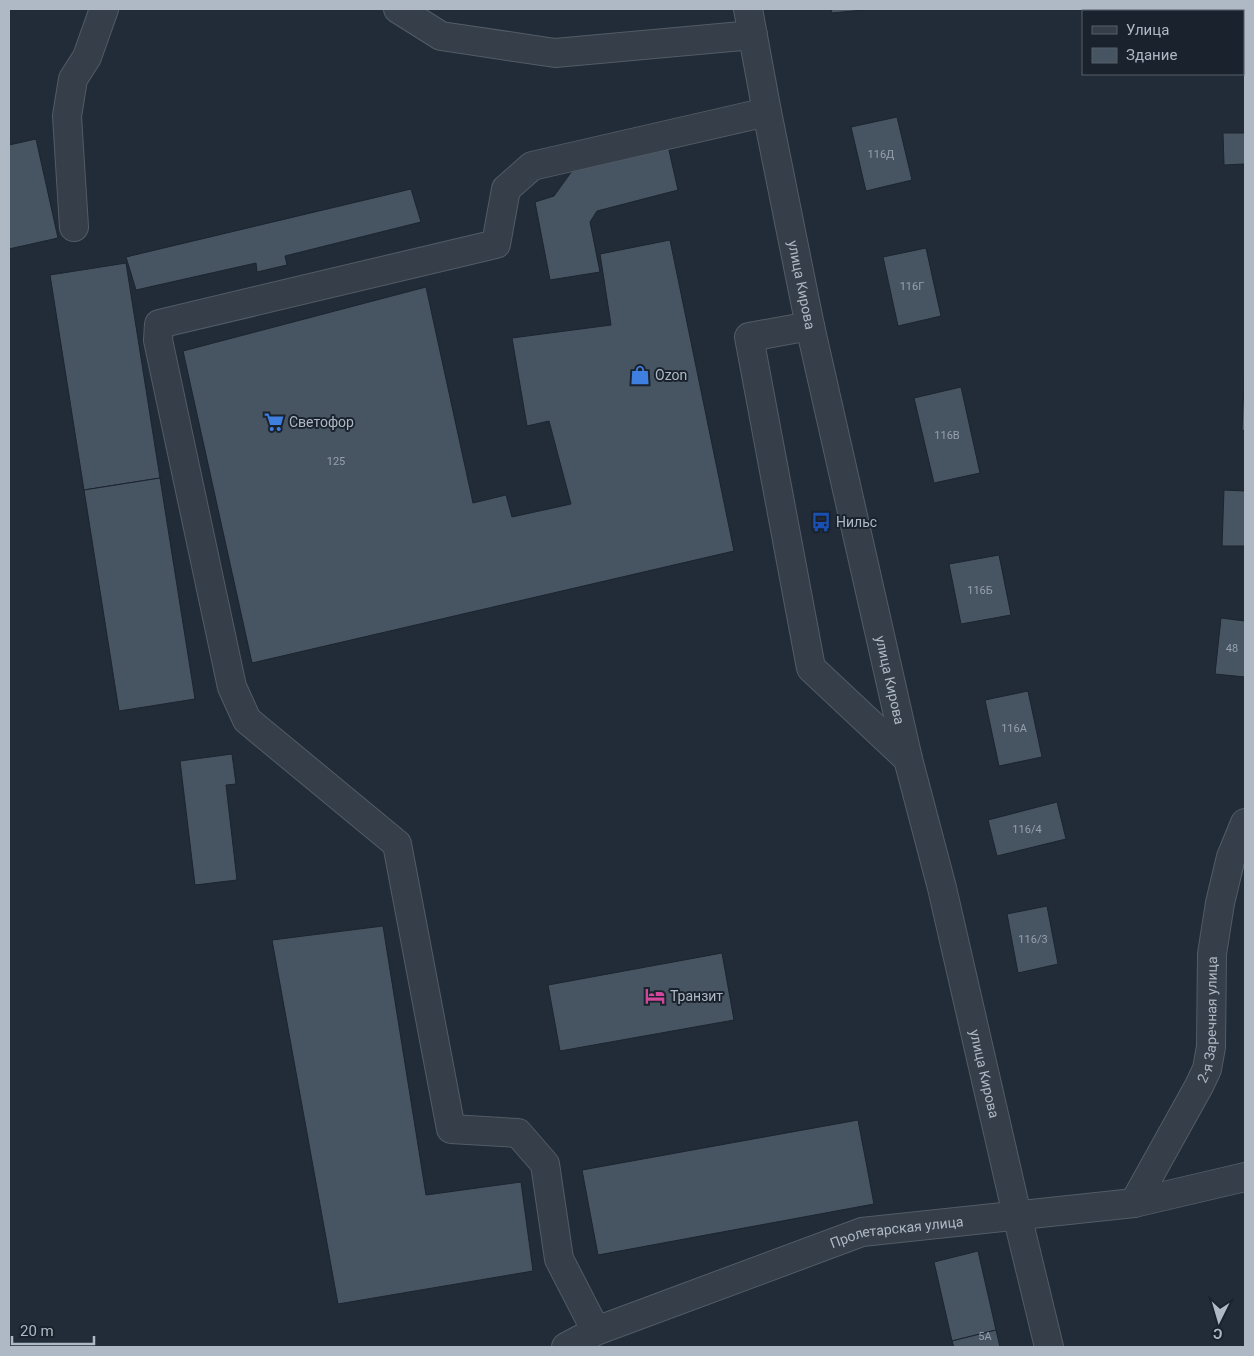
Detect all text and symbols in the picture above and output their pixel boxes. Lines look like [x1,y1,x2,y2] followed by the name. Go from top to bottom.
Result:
[1082,10,1244,75] legend
[1126,21,1169,39] text: Улица
[1126,46,1177,64] text: Здание
[868,148,894,161] house number: 116Д
[785,239,818,331] street label: улица Кирова
[900,280,924,293] house number: 116Г
[629,364,651,386] shop icon: Ozon
[655,367,687,383] place label: Ozon
[263,411,285,433] supermarket icon: Светофор
[289,414,354,430] place label: Светофор
[934,429,960,442] house number: 116В
[327,455,345,468] house number: 125
[810,511,832,533] bus stop icon: Нильс
[836,514,877,530] place label: Нильс
[967,584,993,597] house number: 116Б
[872,634,908,726] street label: улица Кирова
[1226,642,1238,655] house number: 48
[1001,722,1028,735] house number: 116А
[1012,823,1042,836] house number: 116/4
[1018,933,1048,946] house number: 116/3
[1194,956,1220,1085] street label: 2-я Заречная улица
[644,985,666,1007] hotel icon: Транзит
[670,988,723,1004] place label: Транзит
[967,1028,1003,1120] street label: улица Кирова
[828,1213,964,1251] street label: Пролетарская улица
[1194,1296,1244,1346] north arrow
[12,1314,95,1346] scale bar
[20,1322,54,1340] text: 20 m
[1213,1326,1223,1342] text: С
[978,1330,993,1343] house number: 5А

